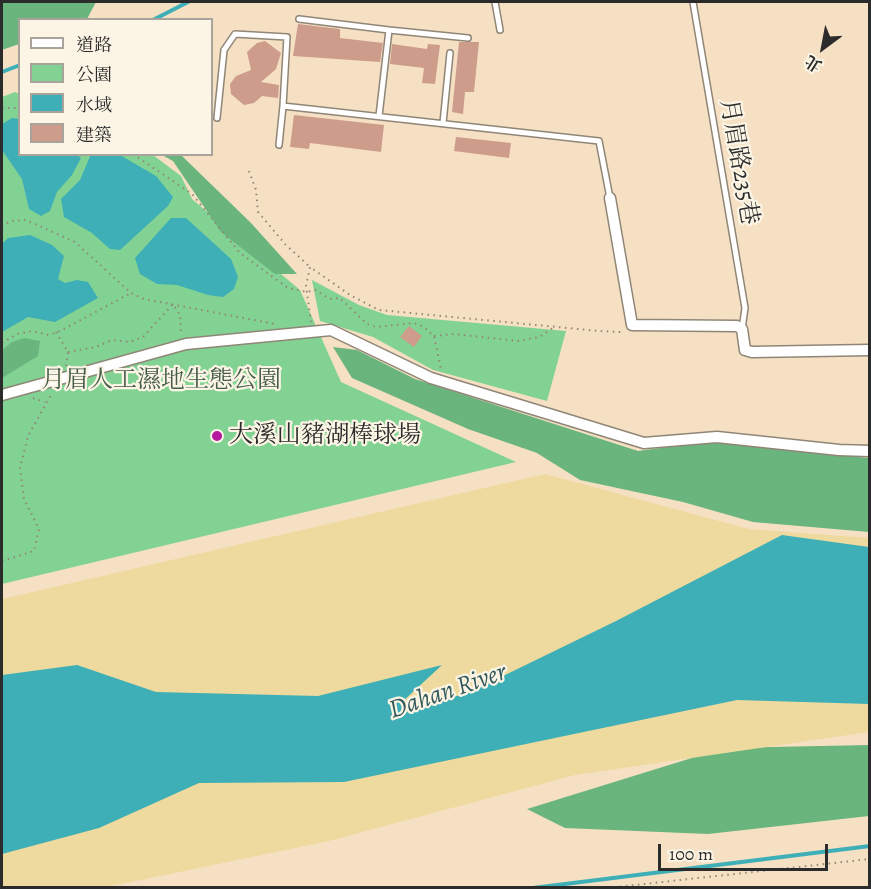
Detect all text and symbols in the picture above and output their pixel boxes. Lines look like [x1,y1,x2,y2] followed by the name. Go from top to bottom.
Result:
[18,18,213,156] legend
[793,18,853,78] north arrow
[76,33,112,57] text: 道路
[801,50,826,77] text: 北
[76,63,112,87] text: 公園
[76,93,112,117] text: 水域
[713,97,763,227] street label: 月眉路235巷
[76,123,112,147] text: 建築
[41,367,281,395] park label: 月眉人工濕地生態公園
[229,422,421,450] place label: 大溪山豬湖棒球場
[210,429,224,443] marker: 大溪山豬湖棒球場
[385,657,511,727] water label: Dahan River
[661,832,830,870] scale bar
[669,842,713,866] text: 100 m

